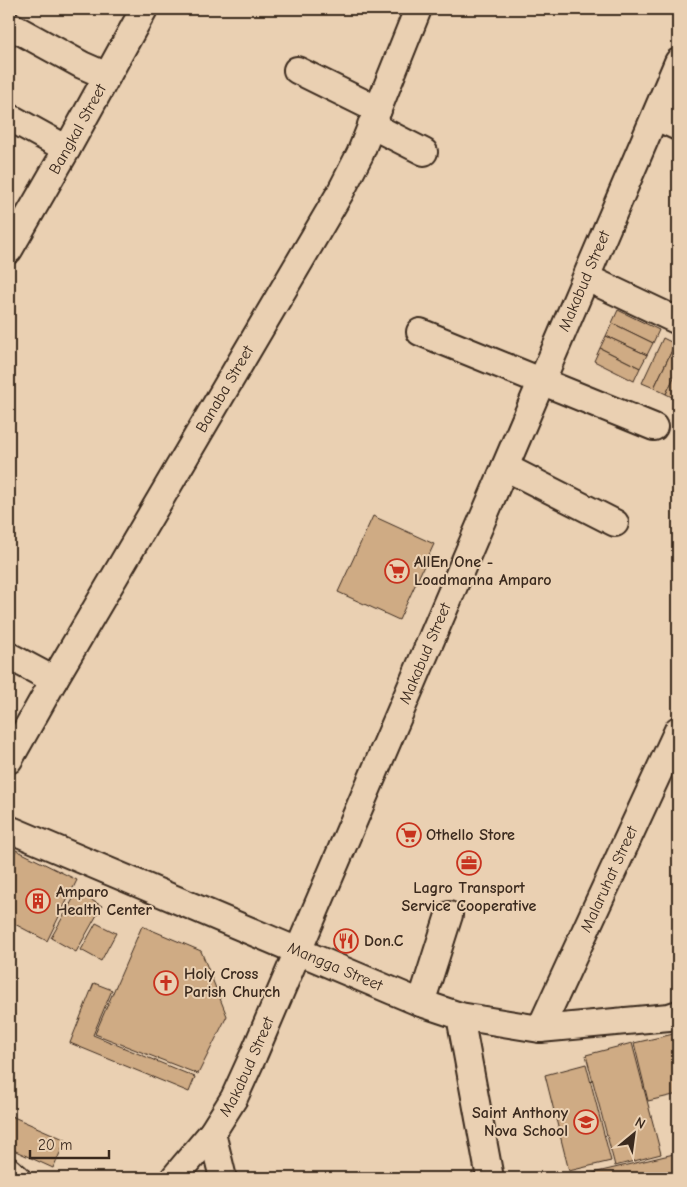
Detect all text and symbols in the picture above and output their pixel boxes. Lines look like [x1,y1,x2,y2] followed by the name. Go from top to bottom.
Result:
[45,81,110,177] street label: Bangkal Street
[555,228,614,334] street label: Makabud Street
[192,342,257,436] street label: Banaba Street
[414,553,552,589] place label: AllEn One - Loadmanna Amparo
[384,558,410,584] supermarket icon: AllEn One - Loadmanna Amparo
[396,600,455,707] street label: Makabud Street
[396,822,422,848] supermarket icon: Othello Store
[577,823,642,935] street label: Malaruhat Street
[426,826,515,844] place label: Othello Store
[456,850,482,876] office icon: Lagro Transport Service Cooperative
[402,879,537,915] place label: Lagro Transport Service Cooperative
[56,883,152,919] place label: Amparo Health Center
[25,888,51,914] building icon: Amparo Health Center
[333,928,359,954] restaurant icon: Don.C
[364,932,404,950] place label: Don.C
[285,939,386,995] street label: Mangga Street
[184,965,281,1001] place label: Holy Cross Parish Church
[153,970,179,996] church icon: Holy Cross Parish Church
[216,1014,278,1120] street label: Makabud Street
[472,1104,569,1140] place label: Saint Anthony Nova School
[573,1109,599,1135] school or university icon: Saint Anthony Nova School
[610,1110,660,1160] north arrow
[632,1113,648,1133] text: N
[30,1127,109,1159] scale bar
[38,1136,72,1154] text: 20 m

